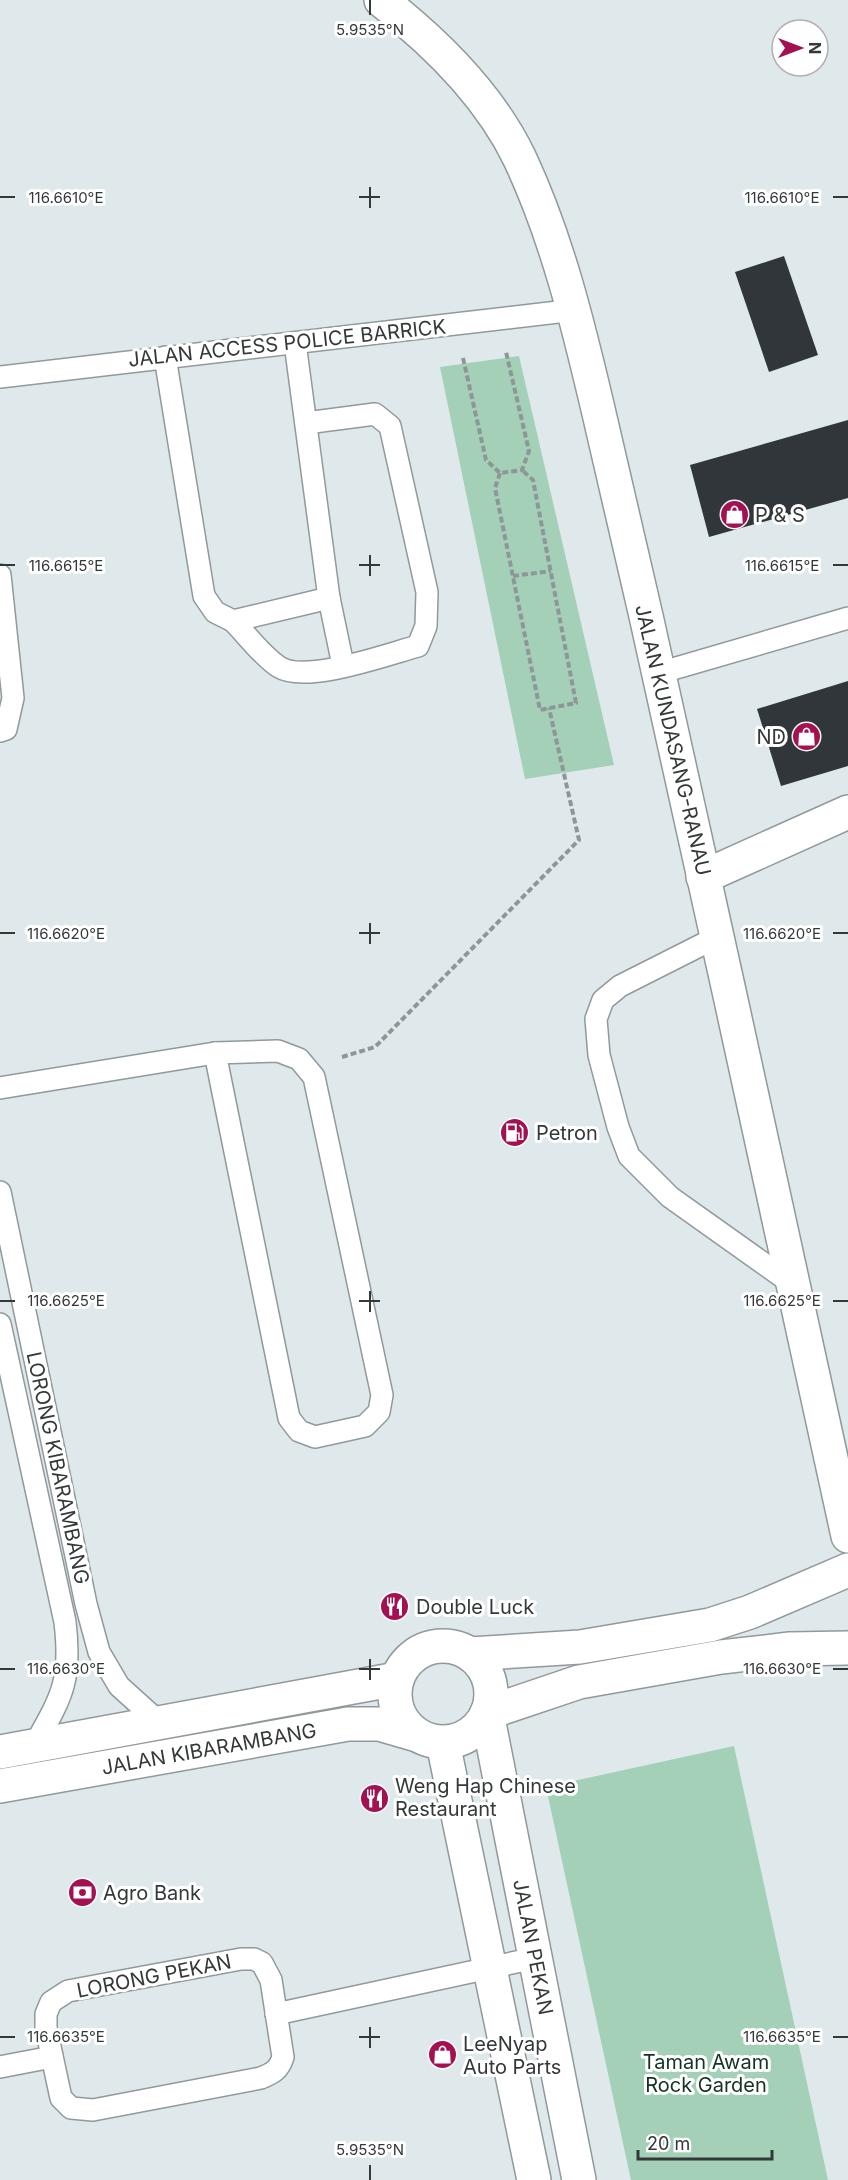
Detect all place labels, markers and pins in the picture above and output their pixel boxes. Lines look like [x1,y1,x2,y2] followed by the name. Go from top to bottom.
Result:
[718,499,750,531] shop icon: P & S
[755,503,805,527] place label: P & S
[791,721,823,753] shop icon: ND
[756,725,786,749] place label: ND
[499,1117,531,1149] fuel station icon: Petron
[536,1121,598,1145] place label: Petron
[379,1591,411,1623] restaurant icon: Double Luck
[416,1595,534,1619] place label: Double Luck
[395,1774,576,1821] place label: Weng Hap Chinese Restaurant
[358,1782,390,1814] restaurant icon: Weng Hap Chinese Restaurant
[66,1877,98,1909] bank icon: Agro Bank
[103,1881,201,1905] place label: Agro Bank
[463,2032,561,2079] place label: LeeNyap Auto Parts
[426,2039,458,2071] shop icon: LeeNyap Auto Parts

